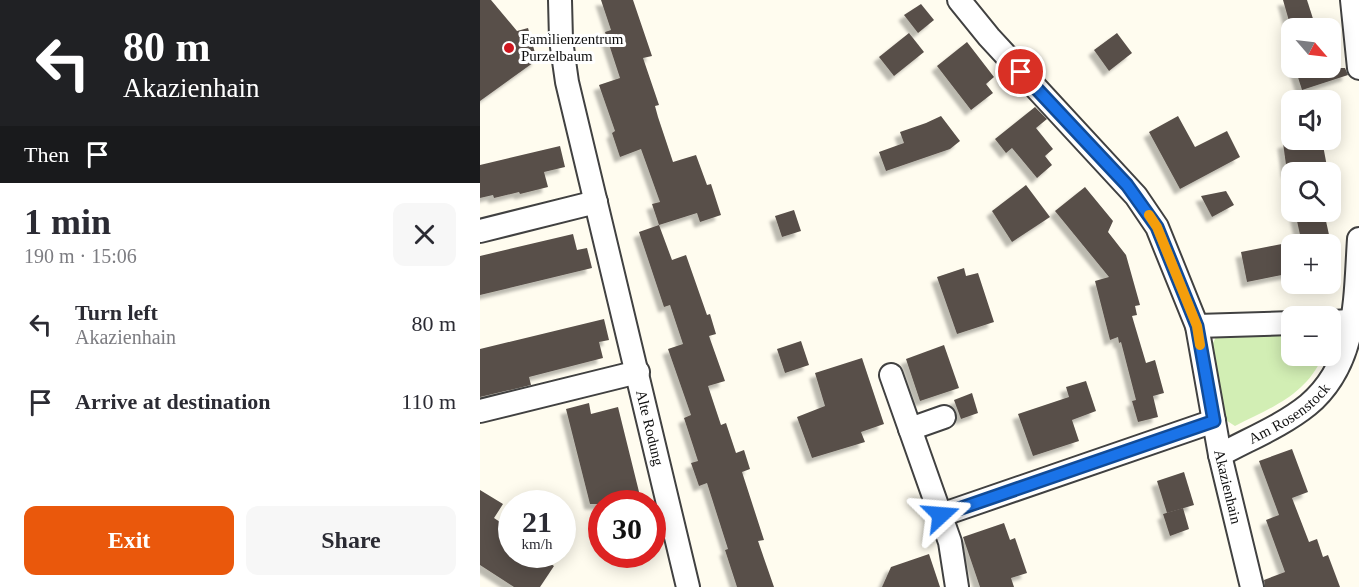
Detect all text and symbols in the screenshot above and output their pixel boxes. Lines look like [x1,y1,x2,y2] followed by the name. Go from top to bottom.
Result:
[1281,18,1341,78] north arrow
[1281,18,1341,366] map controls
[24,24,102,102] icon: left
[123,24,211,70] text: 80 m
[521,31,624,64] place label: Familienzentrum Purzelbaum
[502,41,516,55] marker: Familienzentrum Purzelbaum
[995,46,1046,97] pin
[1004,55,1037,88] icon: arrive
[123,73,259,103] text: Akazienhain
[1281,90,1341,150] button: sound
[81,138,114,171] icon: arrive
[24,142,69,167] text: Then
[1281,162,1341,222] button: search
[24,202,111,242] text: 1 min
[393,203,456,266] button: close
[1281,234,1341,294] button: +
[24,245,137,267] text: 190 m · 15:06
[75,300,158,325] text: Turn left
[1281,306,1341,366] button: −
[24,308,57,341] icon: left
[411,311,456,336] text: 80 m
[75,326,176,348] text: Akazienhain
[1246,380,1333,447] street label: Am Rosenstock
[24,386,57,419] icon: arrive
[633,388,667,468] street label: Alte Rodung
[75,389,271,414] text: Arrive at destination
[401,389,456,414] text: 110 m
[1211,448,1245,526] street label: Akazienhain
[909,483,973,547] position arrow
[588,490,666,568] speed limit sign: 30
[522,505,552,538] text: 21
[24,506,234,575] button: Exit
[246,506,456,575] button: Share
[522,536,552,552] text: km/h

